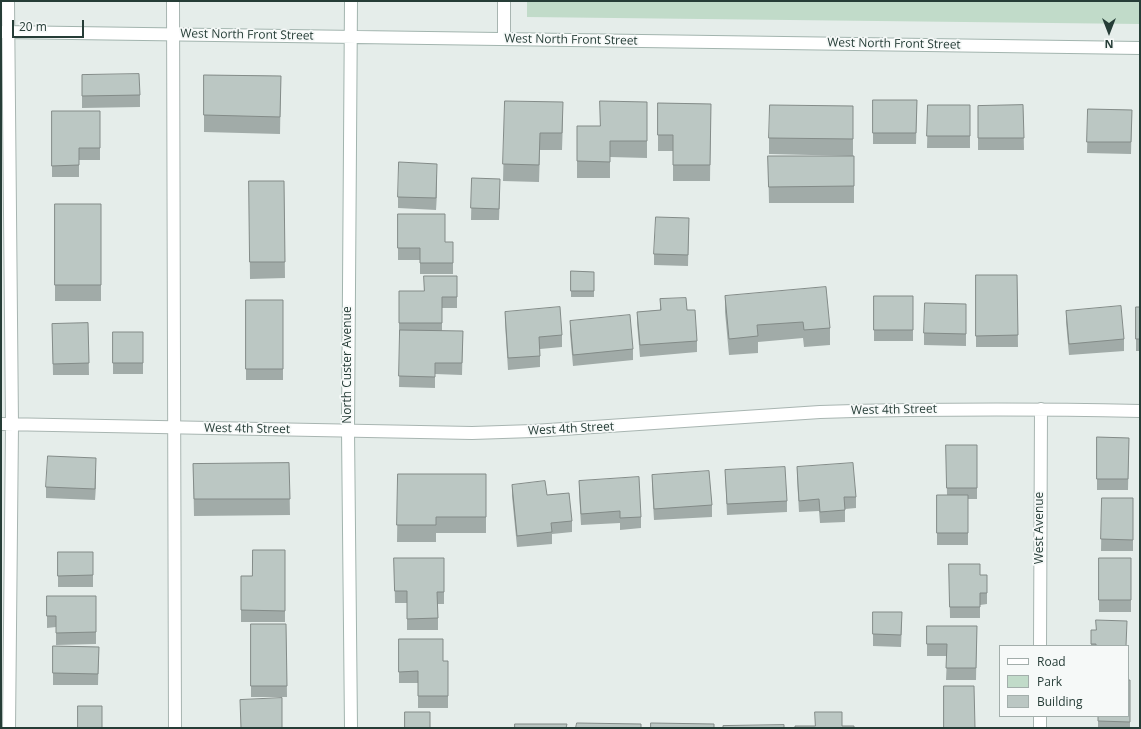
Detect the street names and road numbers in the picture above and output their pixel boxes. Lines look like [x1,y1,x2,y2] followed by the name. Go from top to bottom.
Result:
[180,27,314,43] street label: West North Front Street
[504,32,638,48] street label: West North Front Street
[827,36,961,52] street label: West North Front Street
[341,306,355,424] street label: North Custer Avenue
[851,402,937,418] street label: West 4th Street
[528,420,614,438] street label: West 4th Street
[204,421,290,437] street label: West 4th Street
[1033,492,1047,564] street label: West Avenue

